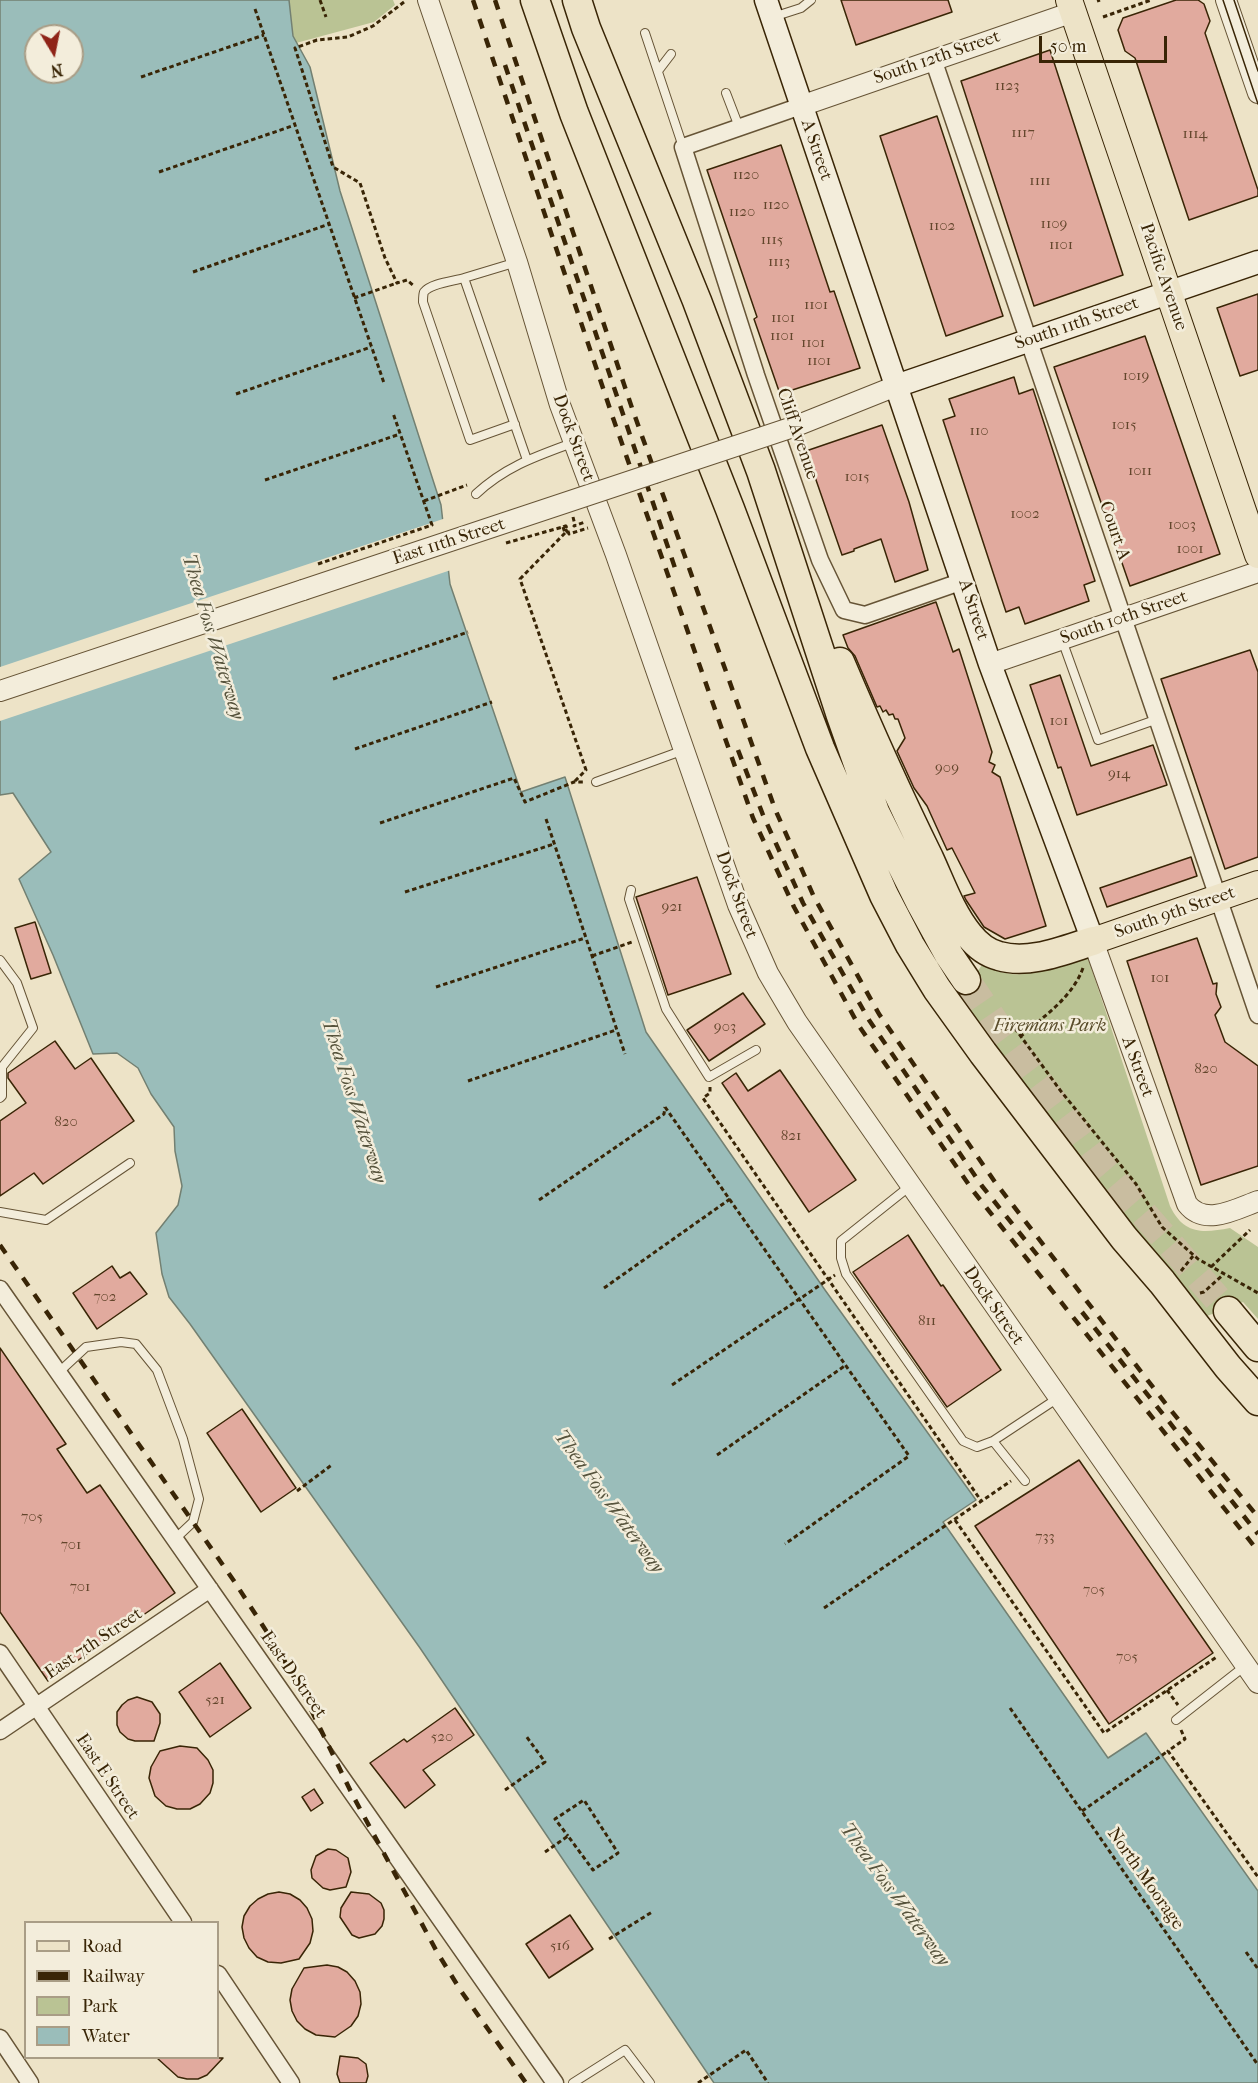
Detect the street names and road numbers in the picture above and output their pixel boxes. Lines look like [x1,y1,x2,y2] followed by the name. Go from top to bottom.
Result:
[871,26,1003,90] street label: South 12th Street
[796,117,836,183] street label: A Street
[1135,220,1191,334] street label: Pacific Avenue
[1012,293,1142,355] street label: South 11th Street
[771,386,823,482] street label: Cliff Avenue
[547,391,599,485] street label: Dock Street
[1094,499,1134,563] street label: Court A
[390,514,508,570] street label: East 11th Street
[953,577,993,643] street label: A Street
[1058,586,1190,650] street label: South 10th Street
[710,848,762,942] street label: Dock Street
[1112,882,1238,944] street label: South 9th Street
[1116,1034,1158,1100] street label: A Street
[958,1262,1028,1350] street label: Dock Street
[41,1604,147,1684] street label: East 7th Street
[255,1627,331,1723] street label: East D Street
[70,1730,144,1824] street label: East E Street
[1102,1824,1188,1934] street label: North Moorage

